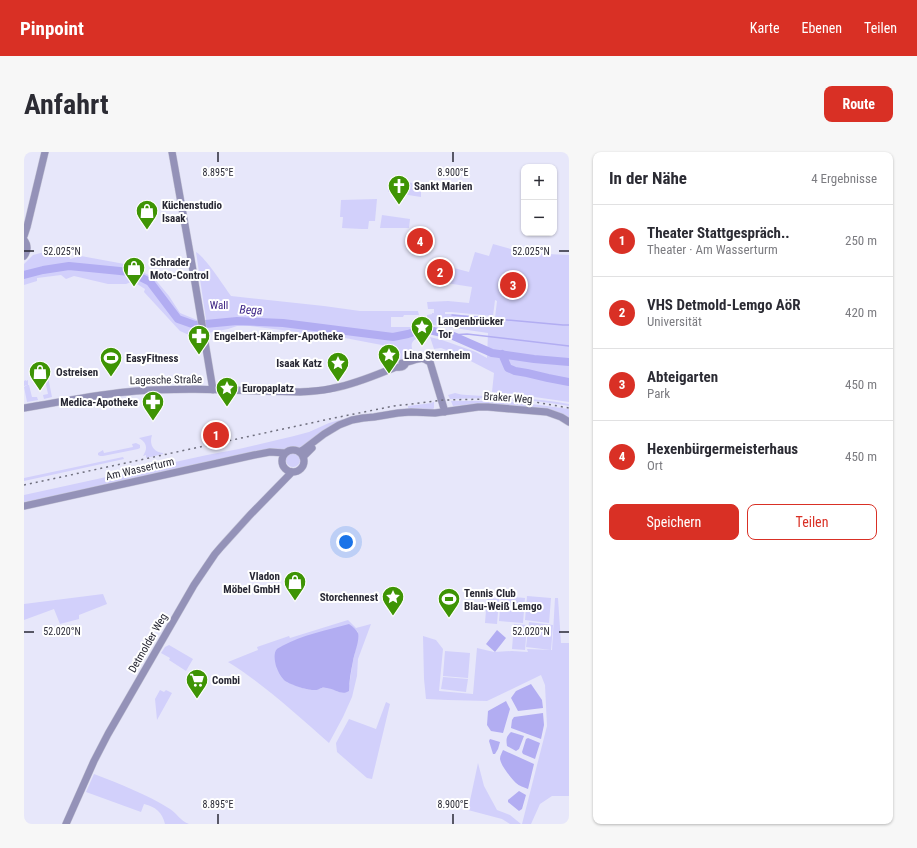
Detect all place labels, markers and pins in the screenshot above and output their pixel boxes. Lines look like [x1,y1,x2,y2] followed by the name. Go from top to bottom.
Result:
[386,173,412,206] church icon: Sankt Marien
[414,180,472,193] place label: Sankt Marien
[134,198,160,231] shop icon: Küchenstudio Isaak
[162,199,223,225] place label: Küchenstudio Isaak
[407,226,433,256] pin: 4
[121,255,147,288] shop icon: Schrader Moto-Control
[150,256,209,282] place label: Schrader Moto-Control
[427,257,453,287] pin: 2
[500,270,526,300] pin: 3
[409,314,435,347] place icon: Langenbrücker Tor
[438,315,504,341] place label: Langenbrücker Tor
[186,323,212,356] pharmacy icon: Engelbert-Kämpfer-Apotheke
[214,330,343,343] place label: Engelbert-Kämpfer-Apotheke
[376,342,402,375] place icon: Lina Sternheim
[98,345,124,378] sports icon: EasyFitness
[404,349,470,362] place label: Lina Sternheim
[325,350,351,383] place icon: Isaak Katz
[126,352,179,365] place label: EasyFitness
[276,357,322,370] place label: Isaak Katz
[27,359,53,392] shop icon: Ostreisen
[56,366,98,379] place label: Ostreisen
[214,375,240,408] place icon: Europaplatz
[242,382,294,395] place label: Europaplatz
[140,389,166,422] pharmacy icon: Medica-Apotheke
[60,396,138,409] place label: Medica-Apotheke
[203,420,229,450] pin: 1
[282,569,308,602] shop icon: Vladon Möbel GmbH
[223,570,280,596] place label: Vladon Möbel GmbH
[380,584,406,617] place icon: Storchennest
[436,586,462,619] sports icon: Tennis Club Blau-Weiß Lemgo
[464,587,543,613] place label: Tennis Club Blau-Weiß Lemgo
[320,591,379,604] place label: Storchennest
[184,667,210,700] supermarket icon: Combi
[212,674,240,687] place label: Combi

